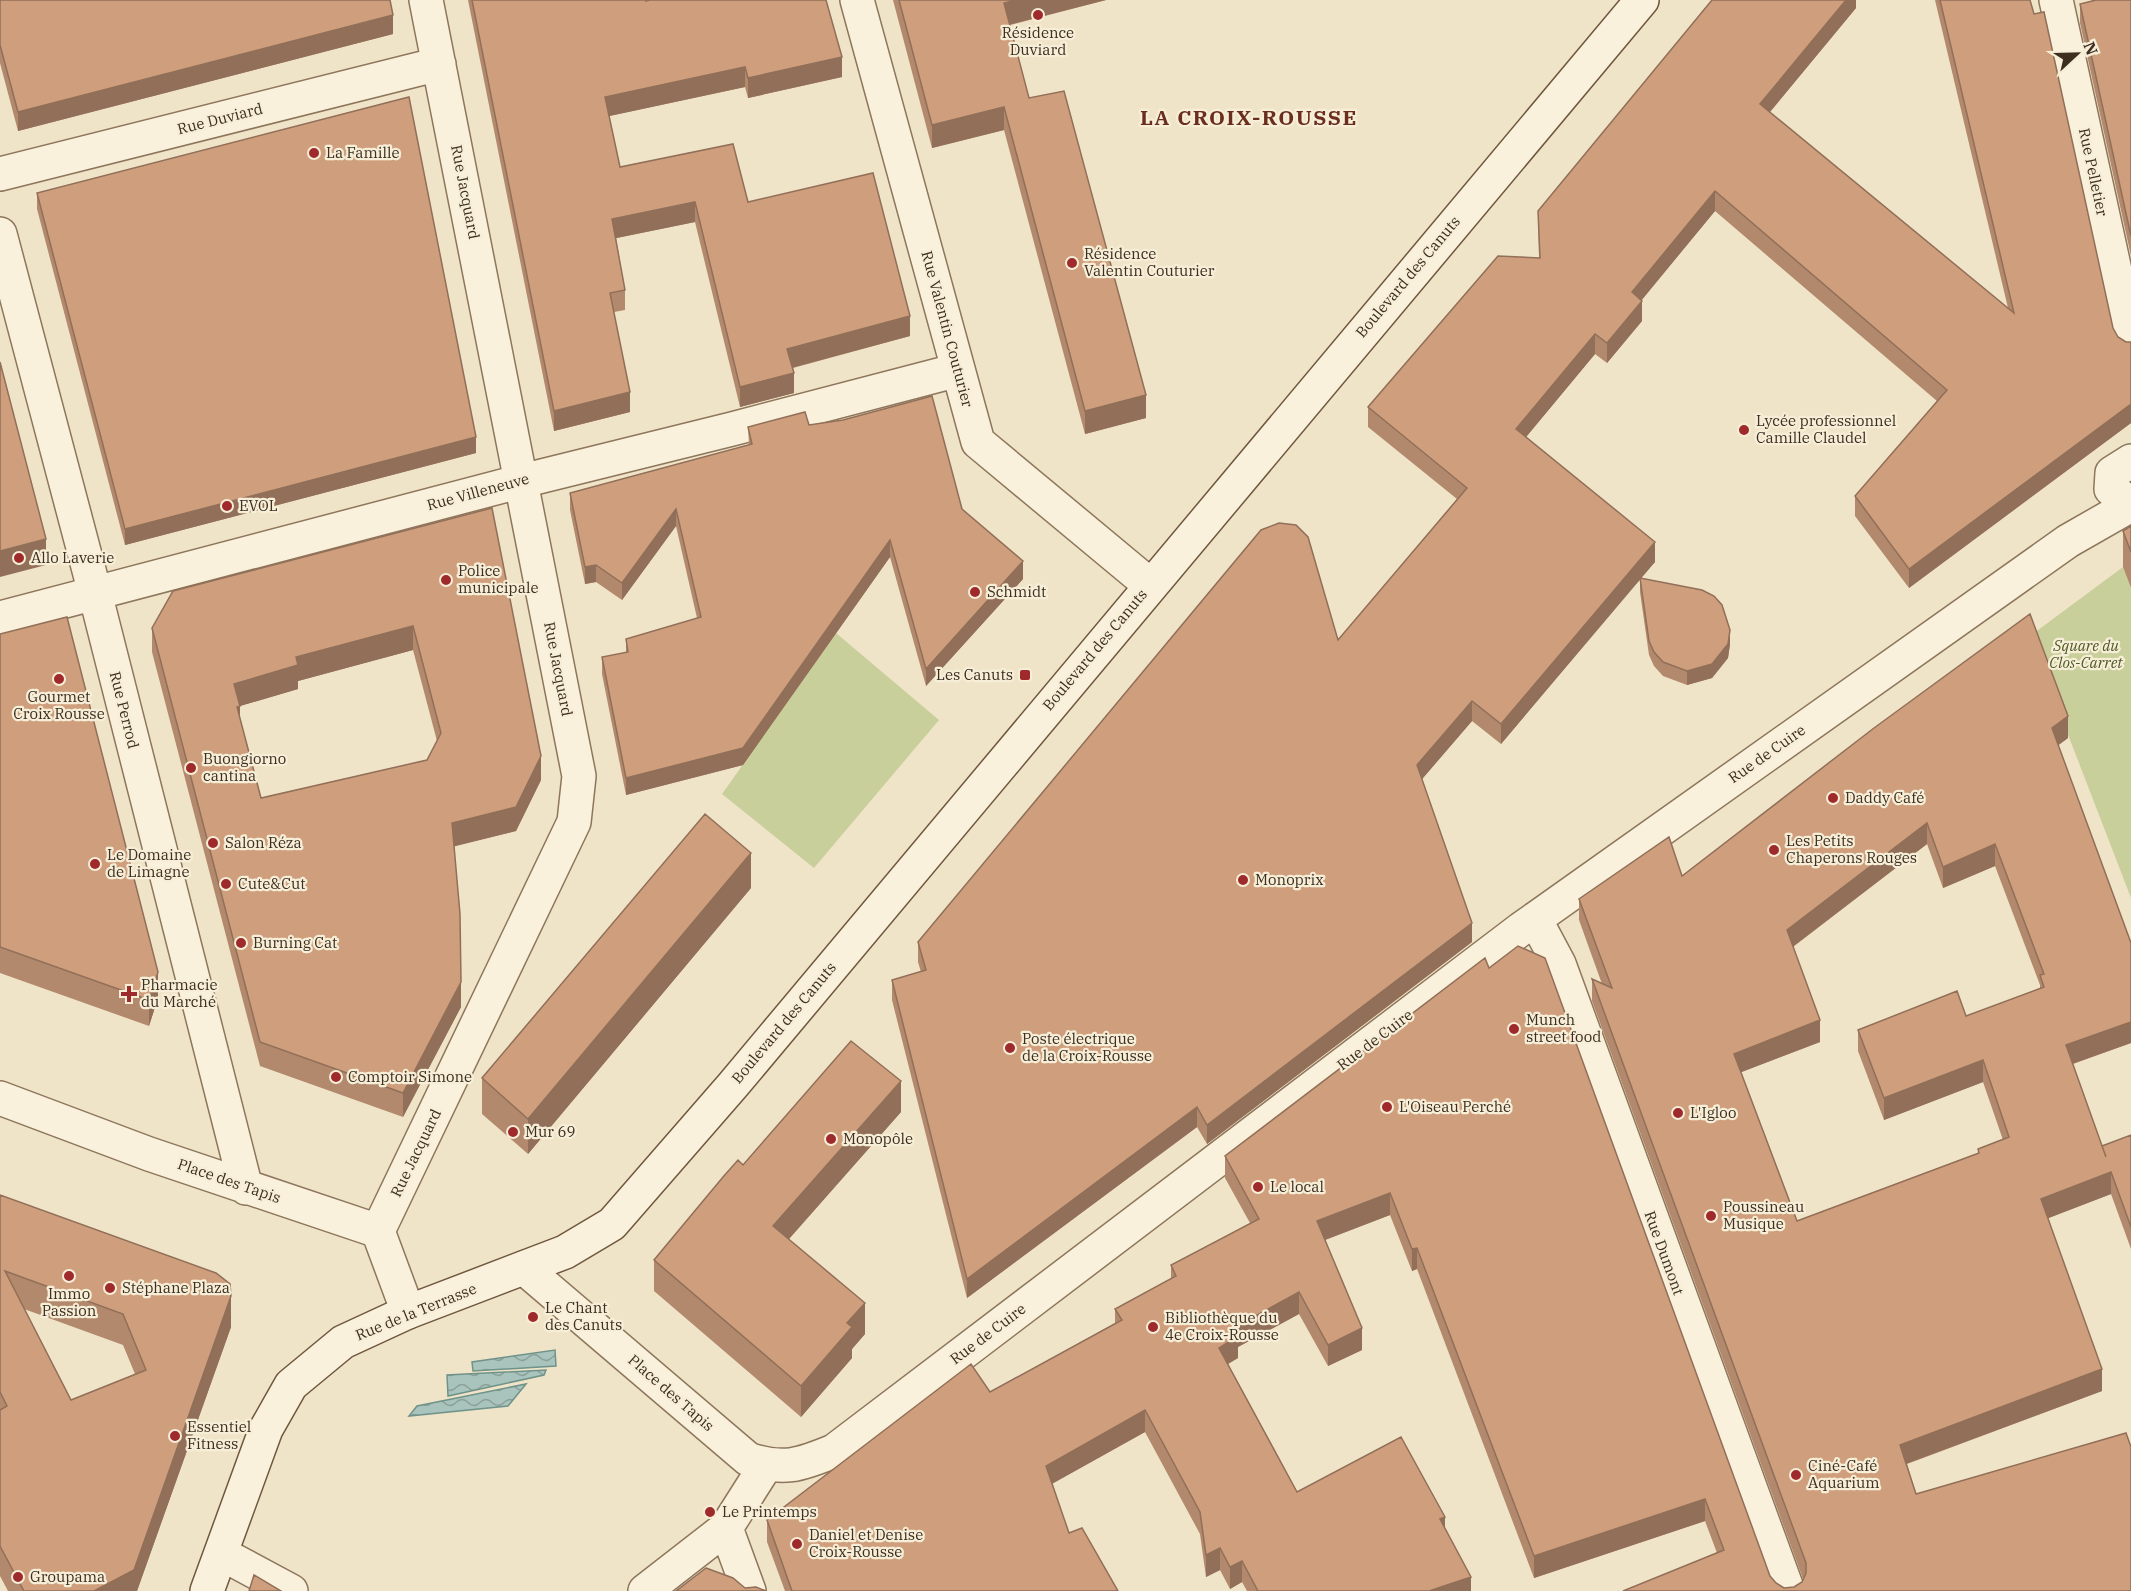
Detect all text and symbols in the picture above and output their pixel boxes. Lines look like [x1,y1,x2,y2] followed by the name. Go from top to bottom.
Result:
[1031,8,1045,22] marker: Résidence Duviard
[1002,23,1074,59] place label: Résidence Duviard
[2047,24,2107,84] north arrow
[2079,39,2103,58] text: N
[175,99,265,138] street label: Rue Duviard
[1140,103,1358,131] district label: LA CROIX-ROUSSE
[2075,126,2112,218] street label: Rue Pelletier
[326,143,400,162] place label: La Famille
[447,143,484,241] street label: Rue Jacquard
[307,146,321,160] marker: La Famille
[1351,212,1464,341] street label: Boulevard des Canuts
[1084,244,1215,280] place label: Résidence Valentin Couturier
[917,249,978,410] street label: Rue Valentin Couturier
[1065,256,1079,270] marker: Résidence Valentin Couturier
[1756,411,1896,447] place label: Lycée professionnel Camille Claudel
[1737,423,1751,437] marker: Lycée professionnel Camille Claudel
[425,469,531,514] street label: Rue Villeneuve
[239,496,278,515] place label: EVOL
[220,499,234,513] marker: EVOL
[31,548,114,567] place label: Allo Laverie
[12,551,26,565] marker: Allo Laverie
[458,561,538,597] place label: Police municipale
[439,573,453,587] marker: Police municipale
[987,582,1046,601] place label: Schmidt
[968,585,982,599] marker: Schmidt
[1038,585,1151,714] street label: Boulevard des Canuts
[540,620,577,718] street label: Rue Jacquard
[2049,636,2123,672] park label: Square du Clos-Carret
[936,665,1013,684] place label: Les Canuts
[1018,668,1032,682] marker: Les Canuts
[106,669,143,750] street label: Rue Perrod
[52,672,66,686] marker: Gourmet Croix Rousse
[13,687,105,723] place label: Gourmet Croix Rousse
[1724,720,1809,787] street label: Rue de Cuire
[203,749,286,785] place label: Buongiorno cantina
[184,761,198,775] marker: Buongiorno cantina
[1845,788,1924,807] place label: Daddy Café
[1826,791,1840,805] marker: Daddy Café
[1786,831,1917,867] place label: Les Petits Chaperons Rouges
[225,833,302,852] place label: Salon Réza
[206,836,220,850] marker: Salon Réza
[1767,843,1781,857] marker: Les Petits Chaperons Rouges
[107,845,191,881] place label: Le Domaine de Limagne
[88,857,102,871] marker: Le Domaine de Limagne
[1255,870,1324,889] place label: Monoprix
[1236,873,1250,887] marker: Monoprix
[238,874,306,893] place label: Cute&Cut
[219,877,233,891] marker: Cute&Cut
[253,933,337,952] place label: Burning Cat
[234,936,248,950] marker: Burning Cat
[727,958,840,1087] street label: Boulevard des Canuts
[141,975,218,1011] place label: Pharmacie du Marché
[122,987,136,1001] marker: Pharmacie du Marché
[1333,1005,1416,1074] street label: Rue de Cuire
[1526,1010,1601,1046] place label: Munch street food
[1507,1022,1521,1036] marker: Munch street food
[1022,1029,1152,1065] place label: Poste électrique de la Croix-Rousse
[1003,1041,1017,1055] marker: Poste électrique de la Croix-Rousse
[348,1067,472,1086] place label: Comptoir Simone
[329,1070,343,1084] marker: Comptoir Simone
[1399,1097,1511,1116] place label: L'Oiseau Perché
[1380,1100,1394,1114] marker: L'Oiseau Perché
[1690,1103,1736,1122] place label: L'Igloo
[386,1106,445,1200] street label: Rue Jacquard
[1671,1106,1685,1120] marker: L'Igloo
[525,1122,576,1141] place label: Mur 69
[506,1125,520,1139] marker: Mur 69
[843,1129,913,1148] place label: Monopôle
[824,1132,838,1146] marker: Monopôle
[175,1154,283,1207] street label: Place des Tapis
[1270,1177,1324,1196] place label: Le local
[1251,1180,1265,1194] marker: Le local
[1723,1197,1804,1233] place label: Poussineau Musique
[1640,1208,1689,1298] street label: Rue Dumont
[1704,1209,1718,1223] marker: Poussineau Musique
[62,1269,76,1283] marker: Immo Passion
[122,1278,230,1297] place label: Stéphane Plaza
[353,1279,479,1344] street label: Rue de la Terrasse
[103,1281,117,1295] marker: Stéphane Plaza
[42,1284,97,1320] place label: Immo Passion
[545,1298,622,1334] place label: Le Chant des Canuts
[946,1299,1029,1368] street label: Rue de Cuire
[1165,1308,1279,1344] place label: Bibliothèque du 4e Croix-Rousse
[526,1310,540,1324] marker: Le Chant des Canuts
[1146,1320,1160,1334] marker: Bibliothèque du 4e Croix-Rousse
[624,1350,718,1435] street label: Place des Tapis
[187,1417,251,1453] place label: Essentiel Fitness
[168,1429,182,1443] marker: Essentiel Fitness
[1808,1456,1880,1492] place label: Ciné-Café Aquarium
[1789,1468,1803,1482] marker: Ciné-Café Aquarium
[722,1502,817,1521] place label: Le Printemps
[703,1505,717,1519] marker: Le Printemps
[809,1525,923,1561] place label: Daniel et Denise Croix-Rousse
[790,1537,804,1551] marker: Daniel et Denise Croix-Rousse
[30,1567,105,1586] place label: Groupama
[11,1570,25,1584] marker: Groupama

